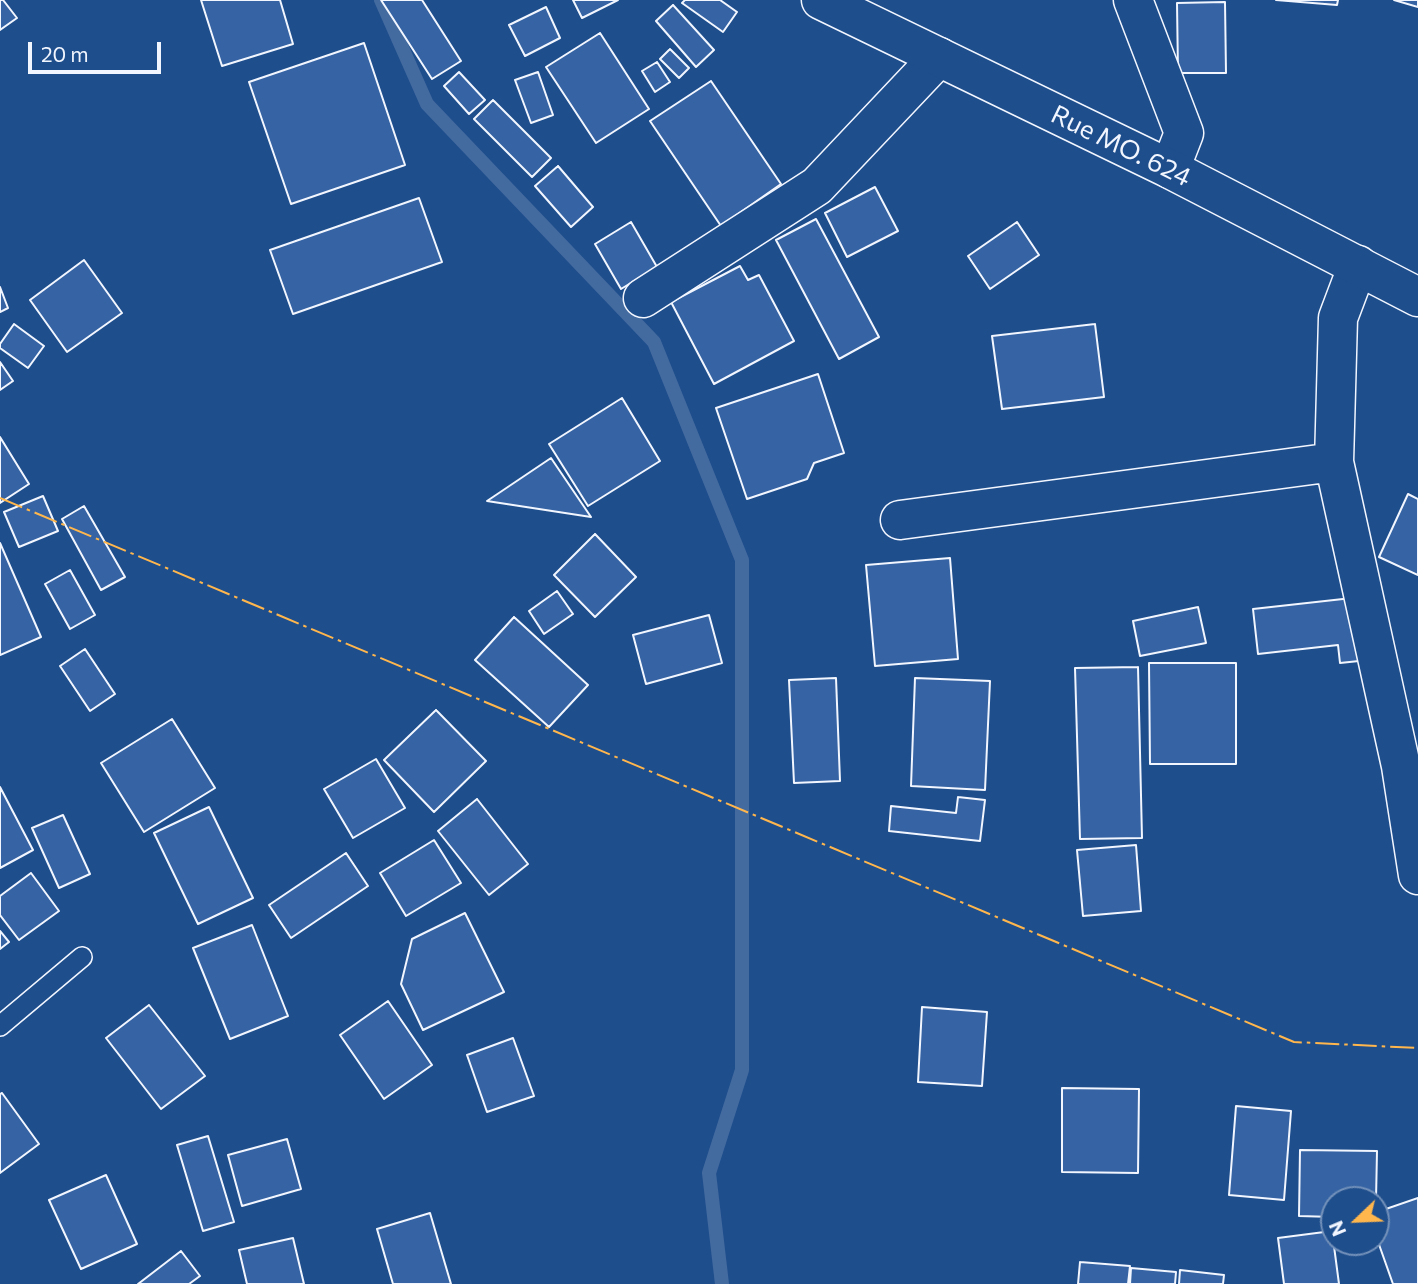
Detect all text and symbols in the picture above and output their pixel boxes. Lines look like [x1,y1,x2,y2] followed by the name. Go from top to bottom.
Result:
[32,28,164,72] scale bar
[41,41,89,66] text: 20 m
[1046,99,1196,193] street label: Rue MO. 624
[1320,1186,1390,1256] north arrow
[1324,1218,1350,1240] text: N

